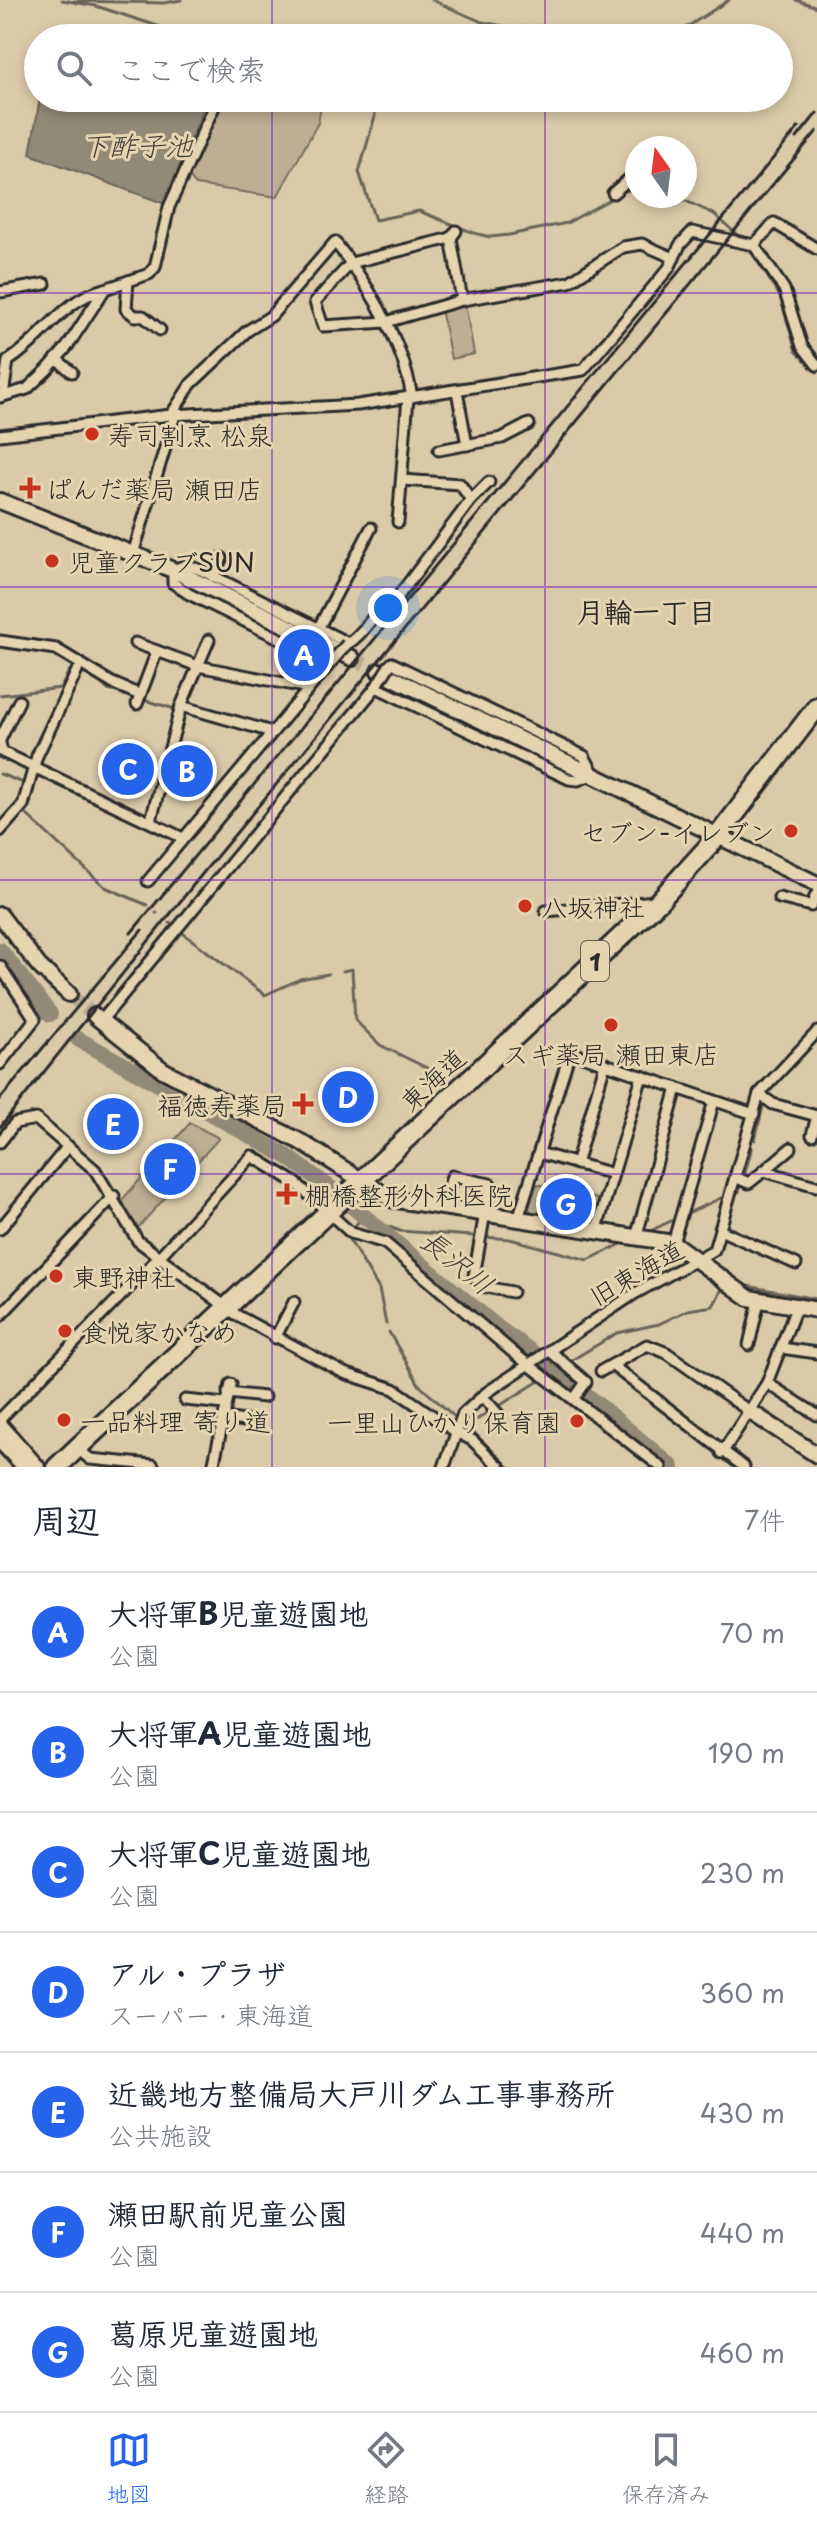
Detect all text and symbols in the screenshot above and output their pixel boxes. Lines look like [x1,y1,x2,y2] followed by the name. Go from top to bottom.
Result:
[24,24,793,112] search box
[52,46,96,90] icon: search
[116,46,266,91] text: ここで検索
[81,123,194,166] water label: 下酢子池
[625,136,697,208] north arrow
[108,415,272,454] place label: 寿司割烹 松泉
[83,425,101,443] marker: 寿司割烹 松泉
[46,469,262,508] place label: ぱんだ薬局 瀬田店
[21,479,39,497] marker: ぱんだ薬局 瀬田店
[68,542,255,581] place label: 児童クラブSUN
[43,552,61,570] marker: 児童クラブSUN
[368,588,408,628] your location
[576,589,716,632] district label: 月輪一丁目
[278,625,330,685] pin: A
[102,739,154,799] pin: C
[161,741,213,801] pin: B
[580,812,775,851] place label: セブン-イレブン
[782,822,800,840] marker: セブン-イレブン
[541,887,645,926] place label: 八坂神社
[516,897,534,915] marker: 八坂神社
[581,941,609,981] road number: 1
[602,1016,620,1034] marker: スギ薬局 瀬田東店
[503,1034,719,1073] place label: スギ薬局 瀬田東店
[390,1038,474,1120] street label: 東海道
[322,1067,374,1127] pin: D
[157,1085,287,1124] place label: 福徳寿薬局
[87,1094,139,1154] pin: E
[294,1095,312,1113] marker: 福徳寿薬局
[144,1139,196,1199] pin: F
[540,1174,592,1234] pin: G
[305,1175,513,1214] place label: 棚橋整形外科医院
[276,1183,298,1205] marker: 棚橋整形外科医院
[412,1218,504,1304] water label: 長沢川
[581,1229,691,1315] street label: 旧東海道
[72,1257,176,1296] place label: 東野神社
[47,1267,65,1285] marker: 東野神社
[81,1312,237,1351] place label: 食悦家かなめ
[56,1322,74,1340] marker: 食悦家かなめ
[80,1401,270,1440] place label: 一品料理 寄り道
[327,1402,561,1441] place label: 一里山ひかり保育園
[55,1411,73,1429] marker: 一品料理 寄り道
[568,1412,586,1430] marker: 一里山ひかり保育園
[32,1493,100,1545] text: 周辺
[744,1500,785,1539] text: 7件
[108,1590,369,1635] text: 大将軍B児童遊園地
[48,1613,68,1652] text: A
[720,1613,785,1652] text: 70 m
[108,1635,160,1674] text: 公園
[108,1710,372,1755] text: 大将軍A児童遊園地
[49,1733,67,1772] text: B
[708,1733,785,1772] text: 190 m
[108,1755,160,1794] text: 公園
[108,1830,371,1875] text: 大将軍C児童遊園地
[48,1853,68,1892] text: C
[700,1853,785,1892] text: 230 m
[108,1875,160,1914] text: 公園
[108,1950,286,1995] text: アル・プラザ
[48,1973,68,2012] text: D
[700,1973,785,2012] text: 360 m
[108,1995,313,2034] text: スーパー · 東海道
[108,2070,615,2115] text: 近畿地方整備局大戸川ダム工事事務所
[50,2093,66,2132] text: E
[700,2093,785,2132] text: 430 m
[108,2115,212,2154] text: 公共施設
[108,2190,348,2235] text: 瀬田駅前児童公園
[50,2213,66,2252] text: F
[700,2213,785,2252] text: 440 m
[108,2235,160,2274] text: 公園
[108,2310,318,2355] text: 葛原児童遊園地
[47,2333,69,2372] text: G
[700,2333,785,2372] text: 460 m
[108,2355,160,2394] text: 公園
[107,2428,151,2509] tab: 地図
[364,2428,408,2509] tab: 経路
[622,2428,710,2509] tab: 保存済み

